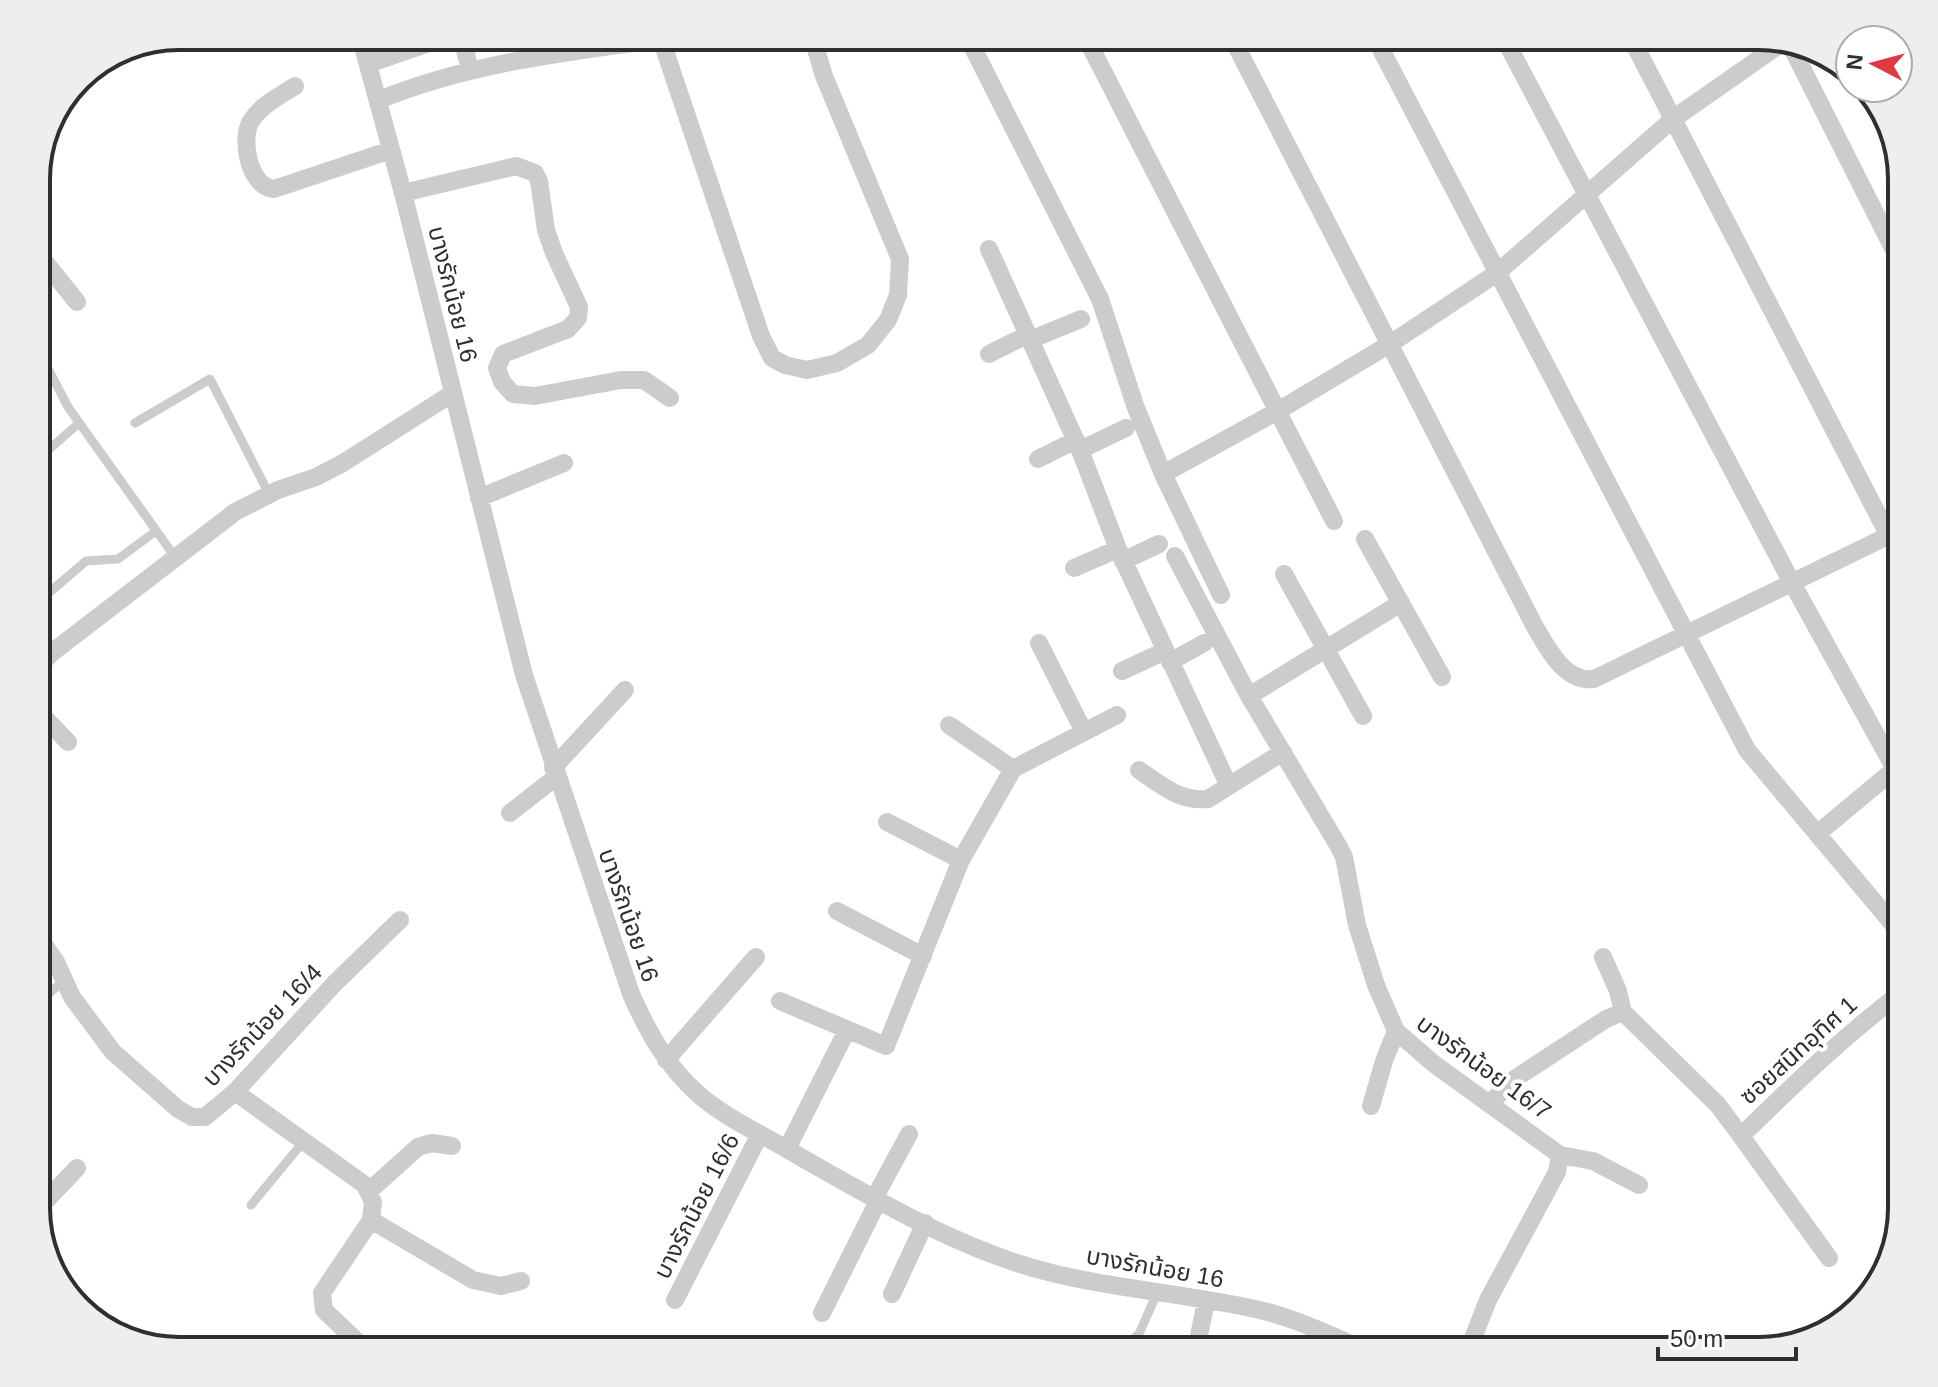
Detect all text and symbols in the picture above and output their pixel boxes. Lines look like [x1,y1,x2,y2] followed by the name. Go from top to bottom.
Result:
[1834,24,1914,104] north arrow
[1841,53,1868,71] text: N
[423,223,483,365] street label: บางรักน้อย 16
[594,845,664,985] street label: บางรักน้อย 16
[197,958,327,1092] street label: บางรักน้อย 16/4
[1734,990,1863,1111] street label: ซอยสนิทอุทิศ 1
[1412,1009,1556,1125] street label: บางรักน้อย 16/7
[648,1129,744,1283] street label: บางรักน้อย 16/6
[1084,1242,1226,1292] street label: บางรักน้อย 16
[1658,1311,1796,1361] scale bar
[1670,1325,1723,1352] text: 50 m

